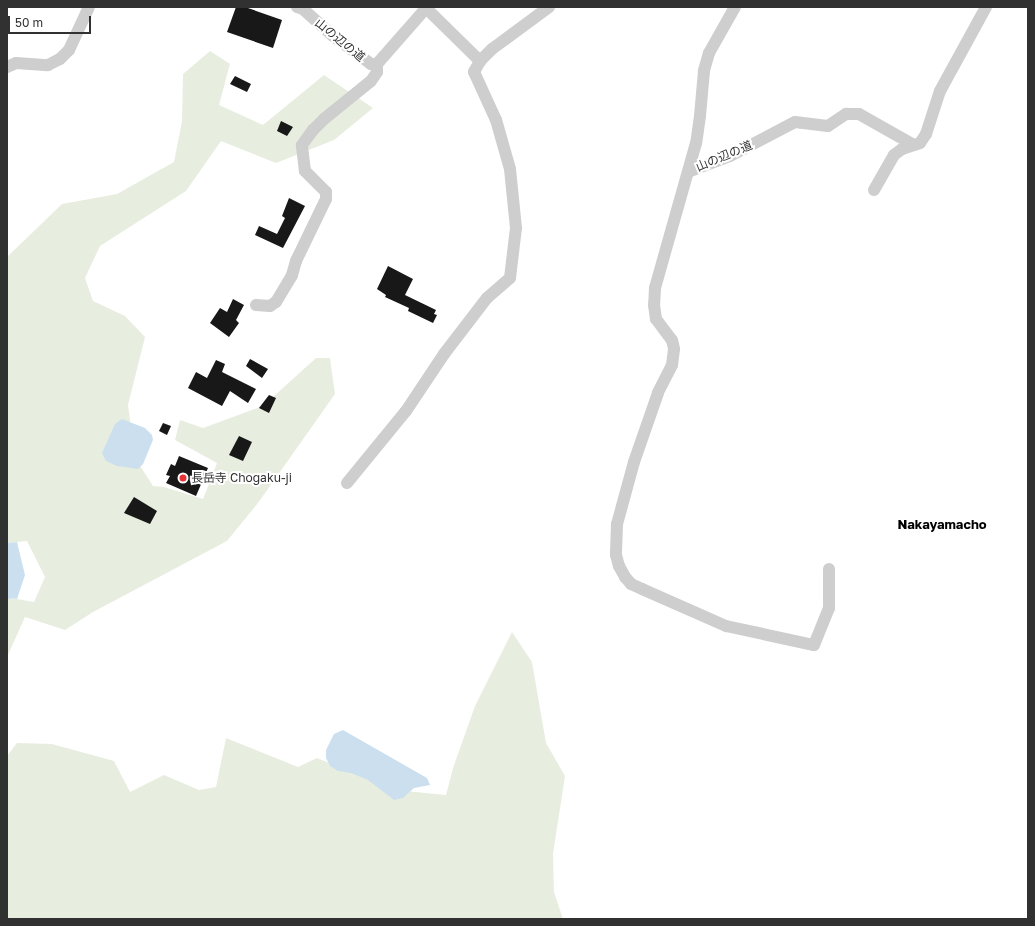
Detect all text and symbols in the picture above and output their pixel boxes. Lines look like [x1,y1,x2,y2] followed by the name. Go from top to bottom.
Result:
[10,8,93,34] scale bar
[15,15,43,30] text: 50 m
[312,16,368,64] street label: 山の辺の道
[694,138,754,174] street label: 山の辺の道
[191,471,292,485] place label: 長岳寺 Chogaku-ji
[178,473,188,483] marker: 長岳寺 Chogaku-ji
[897,516,987,532] district label: Nakayamacho

